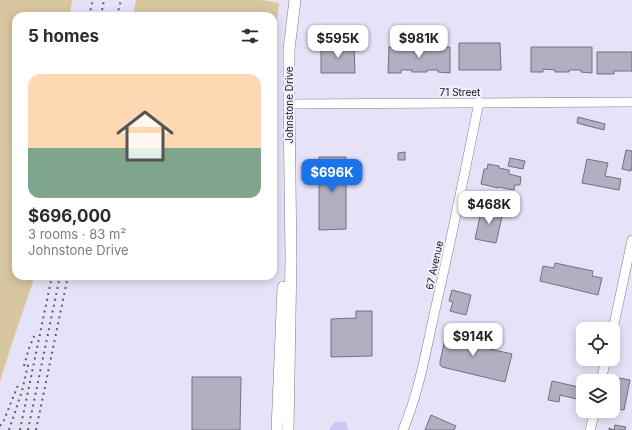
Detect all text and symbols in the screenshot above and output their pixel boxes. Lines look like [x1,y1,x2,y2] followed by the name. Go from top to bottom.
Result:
[239,25,261,47] icon: filters
[310,25,366,59] pin: $595K
[391,25,447,59] pin: $981K
[28,26,99,46] text: 5 homes
[317,30,359,46] text: $595K
[399,30,439,46] text: $981K
[283,66,295,144] street label: Johnstone Drive
[440,86,481,98] street label: 71 Street
[109,100,181,172] icon: home
[304,159,360,193] pin: $696K
[310,164,354,180] text: $696K
[461,191,517,225] pin: $468K
[467,196,511,212] text: $468K
[28,206,111,226] text: $696,000
[28,226,126,242] text: 3 rooms · 83 m²
[423,239,445,291] street label: 67 Avenue
[28,242,129,258] text: Johnstone Drive
[576,322,620,418] map controls
[576,322,620,366] button: locate
[445,323,501,357] pin: $914K
[453,328,493,344] text: $914K
[576,374,620,418] button: layers

